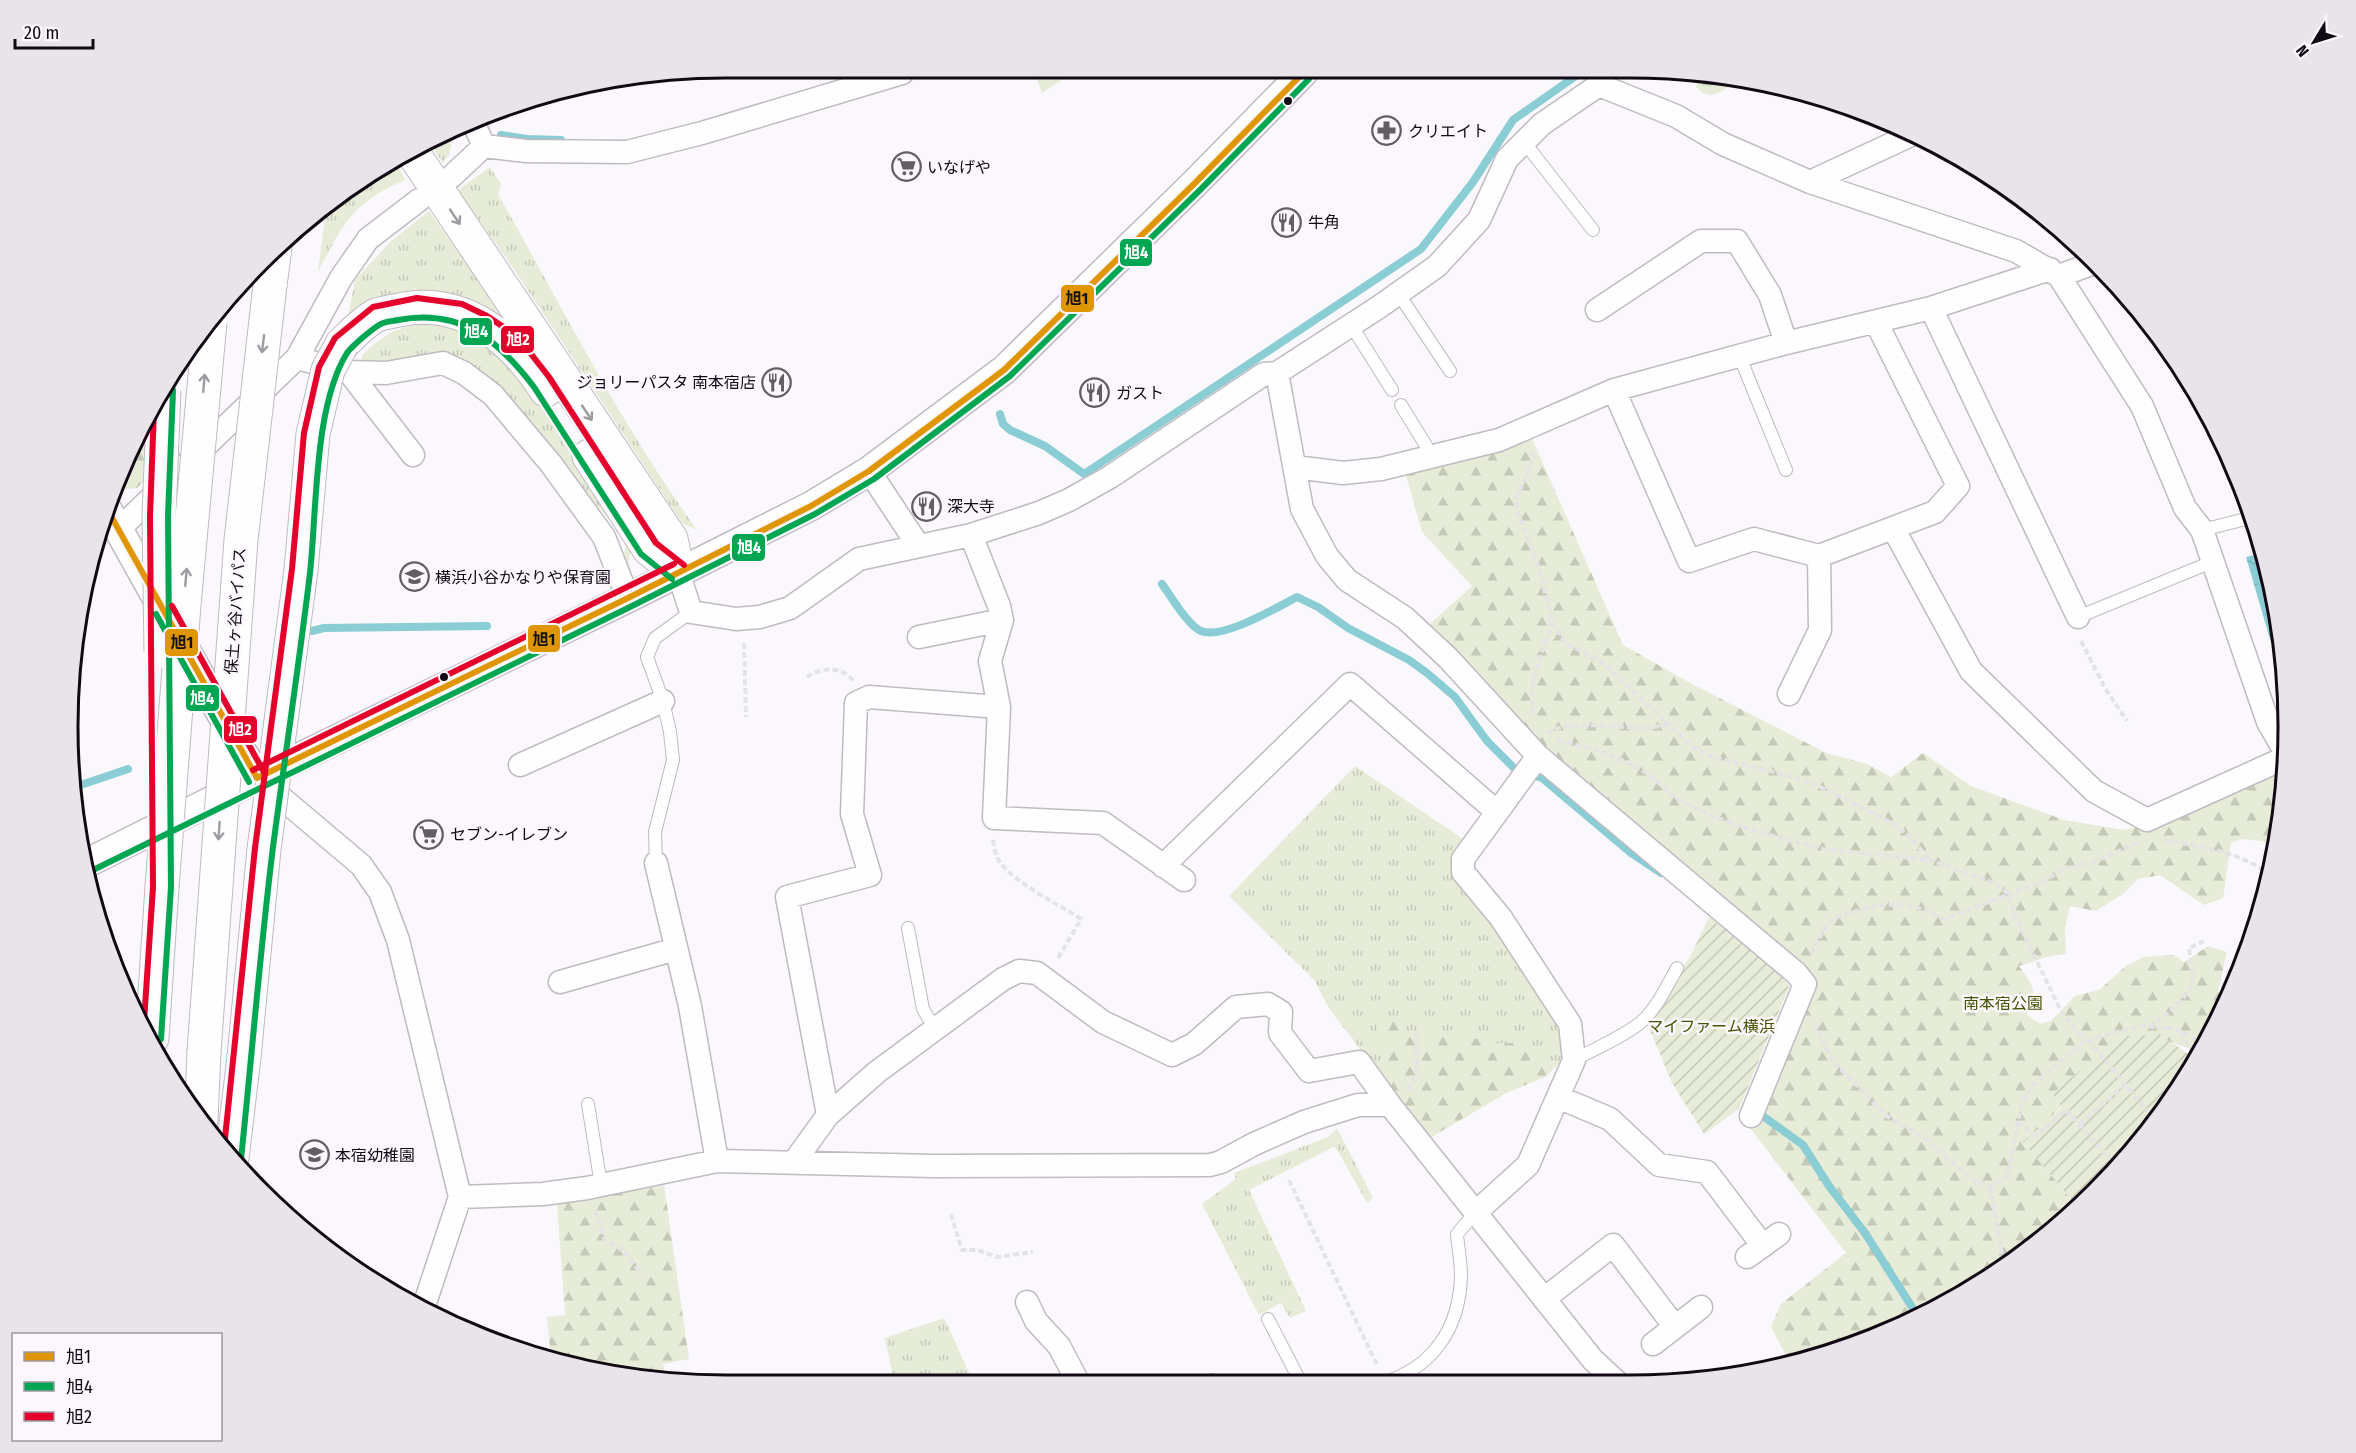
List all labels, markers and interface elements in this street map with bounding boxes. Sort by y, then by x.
scale bar [15,12,93,50]
north arrow [2284,12,2344,72]
text: 20 m [24,22,59,44]
text: N [2292,41,2313,61]
unlabelled marker [1282,95,1294,107]
pharmacy icon: クリエイト [1371,115,1403,147]
place label: クリエイト [1408,122,1488,141]
supermarket icon: いなげや [890,151,922,183]
place label: いなげや [927,158,991,177]
restaurant icon: 牛角 [1271,206,1303,238]
one-way arrow [449,208,461,224]
place label: 牛角 [1308,213,1340,232]
line badge: 旭4 [1119,238,1153,267]
text: 旭4 [1124,243,1148,262]
line badge: 旭1 [1060,284,1095,313]
text: 旭1 [1066,289,1088,308]
line badge: 旭4 [459,317,493,346]
text: 旭4 [464,322,488,341]
line badge: 旭2 [500,325,535,354]
text: 旭2 [506,330,530,349]
one-way arrow [257,333,268,353]
restaurant icon: ジョリーパスタ 南本宿店 [761,366,793,398]
one-way arrow [199,373,210,393]
place label: ジョリーパスタ 南本宿店 [576,373,756,392]
restaurant icon: ガスト [1079,377,1111,409]
place label: ガスト [1116,384,1164,403]
one-way arrow [581,405,593,421]
restaurant icon: 深大寺 [910,490,942,522]
place label: 深大寺 [947,497,995,516]
line badge: 旭4 [731,533,766,562]
text: 旭4 [737,538,761,557]
street label: 保土ヶ谷バイパス [222,547,249,675]
school or university icon: 横浜小谷かなりや保育園 [398,561,430,593]
one-way arrow [181,568,192,587]
place label: 横浜小谷かなりや保育園 [435,568,611,587]
line badge: 旭1 [527,624,561,653]
line badge: 旭1 [164,628,199,657]
text: 旭1 [533,630,555,649]
text: 旭1 [171,633,193,652]
unlabelled marker [438,671,450,683]
line badge: 旭4 [185,684,220,712]
text: 旭4 [190,689,214,708]
line badge: 旭2 [223,715,258,744]
text: 旭2 [228,720,252,739]
supermarket icon: セブン-イレブン [413,818,445,850]
one-way arrow [214,820,225,840]
place label: セブン-イレブン [450,825,568,844]
park label: 南本宿公園 [1963,994,2043,1013]
park label: マイファーム横浜 [1647,1017,1775,1036]
school or university icon: 本宿幼稚園 [298,1139,330,1171]
place label: 本宿幼稚園 [335,1146,415,1165]
legend [12,1333,222,1441]
text: 旭1 [66,1346,91,1368]
text: 旭4 [66,1376,93,1398]
text: 旭2 [66,1406,92,1428]

